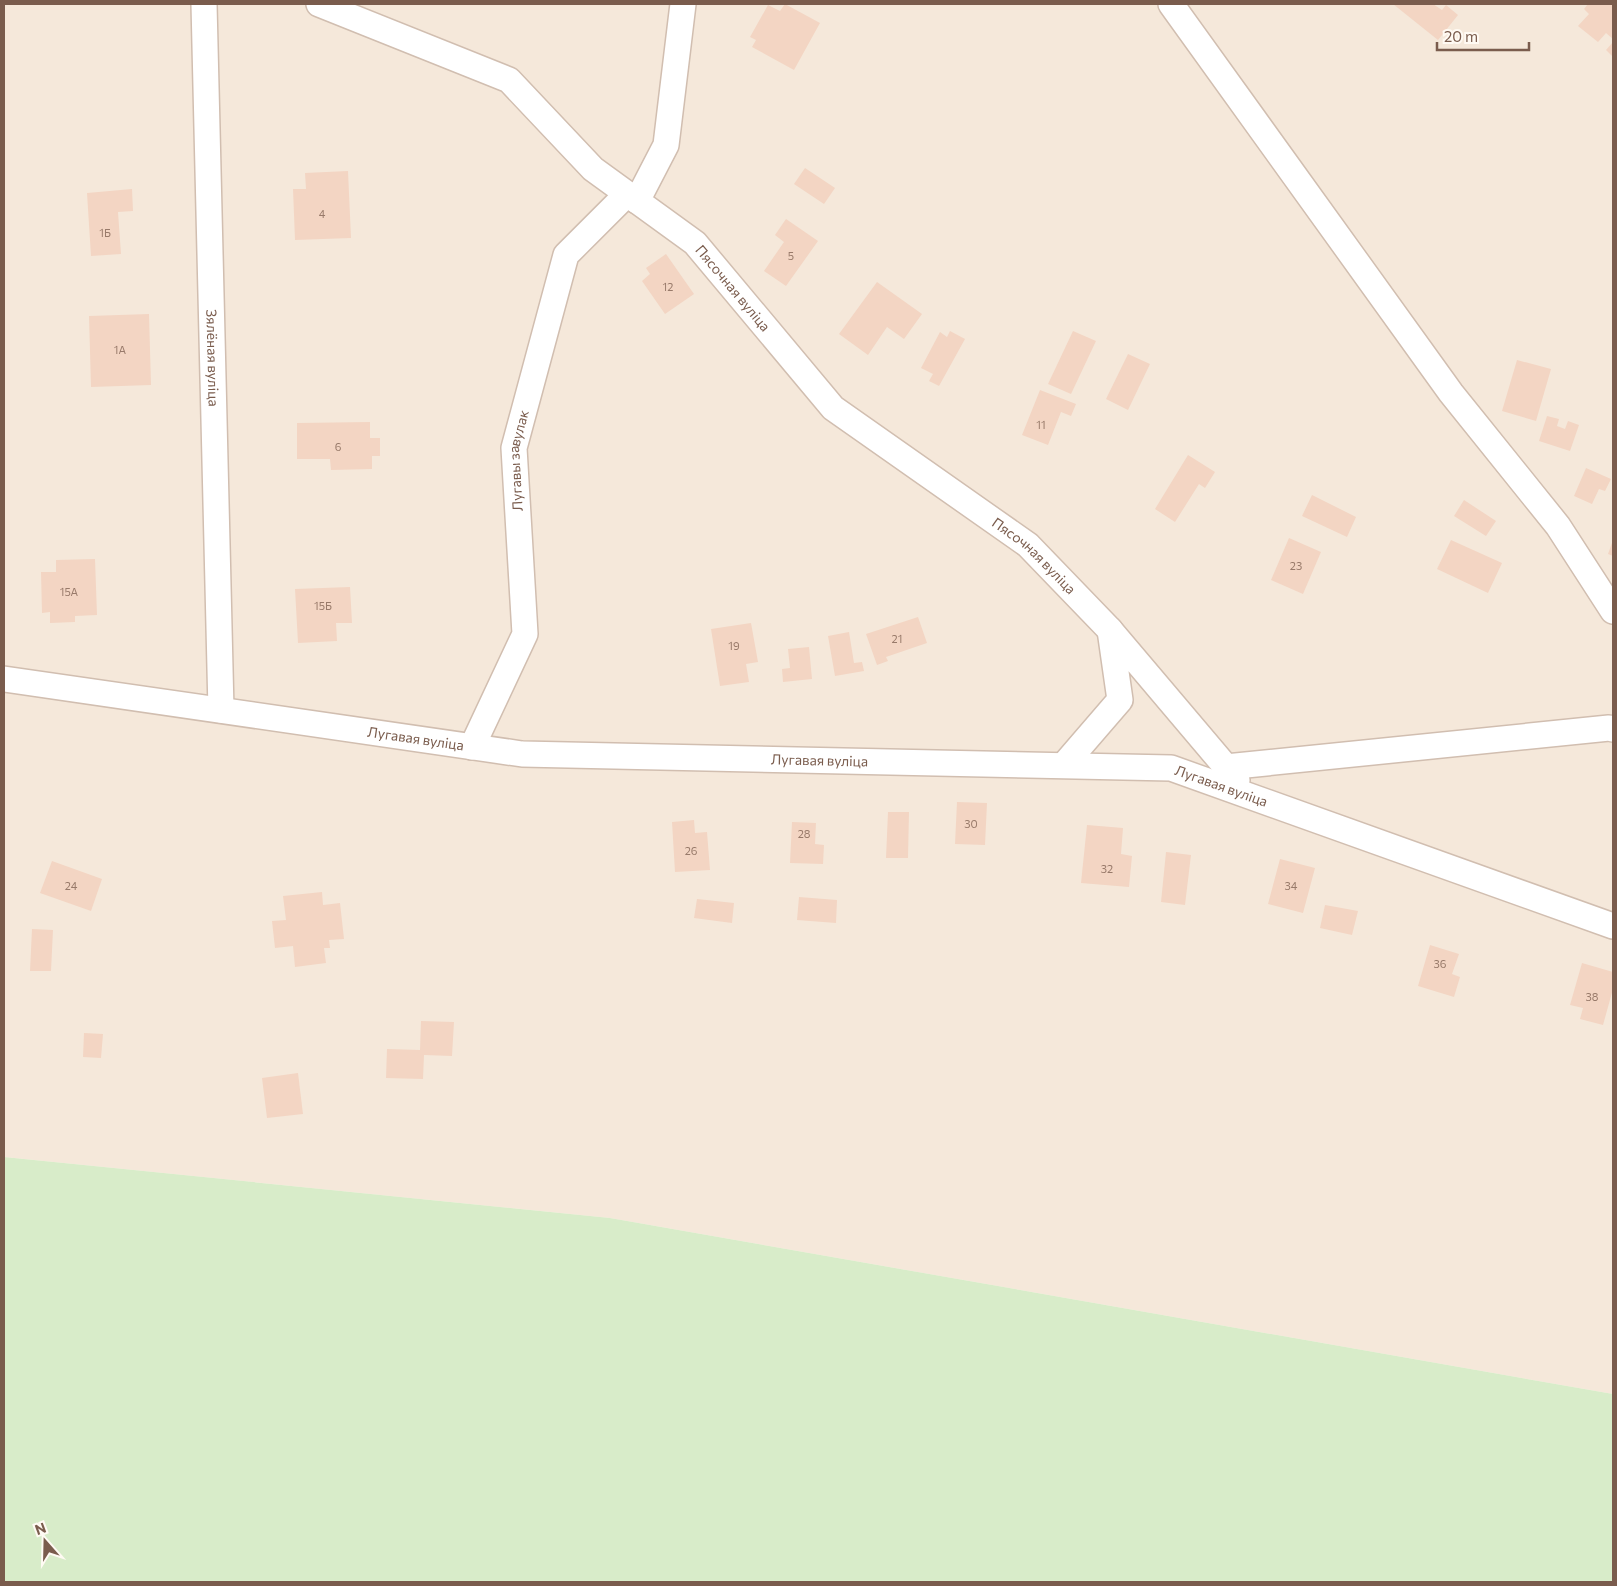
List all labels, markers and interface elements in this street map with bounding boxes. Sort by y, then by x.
scale bar [1437,20,1530,52]
text: 20 m [1444,27,1478,45]
house number: 4 [319,207,326,220]
house number: 1Б [99,226,111,239]
street label: Пясочная вуліца [692,241,774,334]
house number: 5 [788,249,794,262]
house number: 12 [663,280,673,293]
street label: Зялёная вуліца [203,309,223,407]
house number: 1А [114,343,127,356]
street label: Лугавы завулак [505,407,532,512]
house number: 11 [1036,418,1046,431]
house number: 6 [335,440,342,453]
street label: Пясочная вуліца [989,513,1080,597]
house number: 23 [1290,559,1302,572]
house number: 15А [60,585,79,598]
house number: 15Б [314,599,332,612]
house number: 21 [892,632,902,645]
house number: 19 [728,639,740,652]
street label: Лугавая вуліца [366,723,465,753]
street label: Лугавая вуліца [771,750,868,769]
street label: Лугавая вуліца [1173,761,1270,810]
house number: 30 [964,817,978,830]
house number: 28 [798,827,811,840]
house number: 26 [685,844,698,857]
house number: 32 [1101,862,1113,875]
house number: 24 [65,879,78,892]
house number: 34 [1285,879,1298,892]
house number: 36 [1434,957,1447,970]
house number: 38 [1586,990,1599,1003]
north arrow [20,1516,70,1566]
text: N [33,1519,48,1538]

